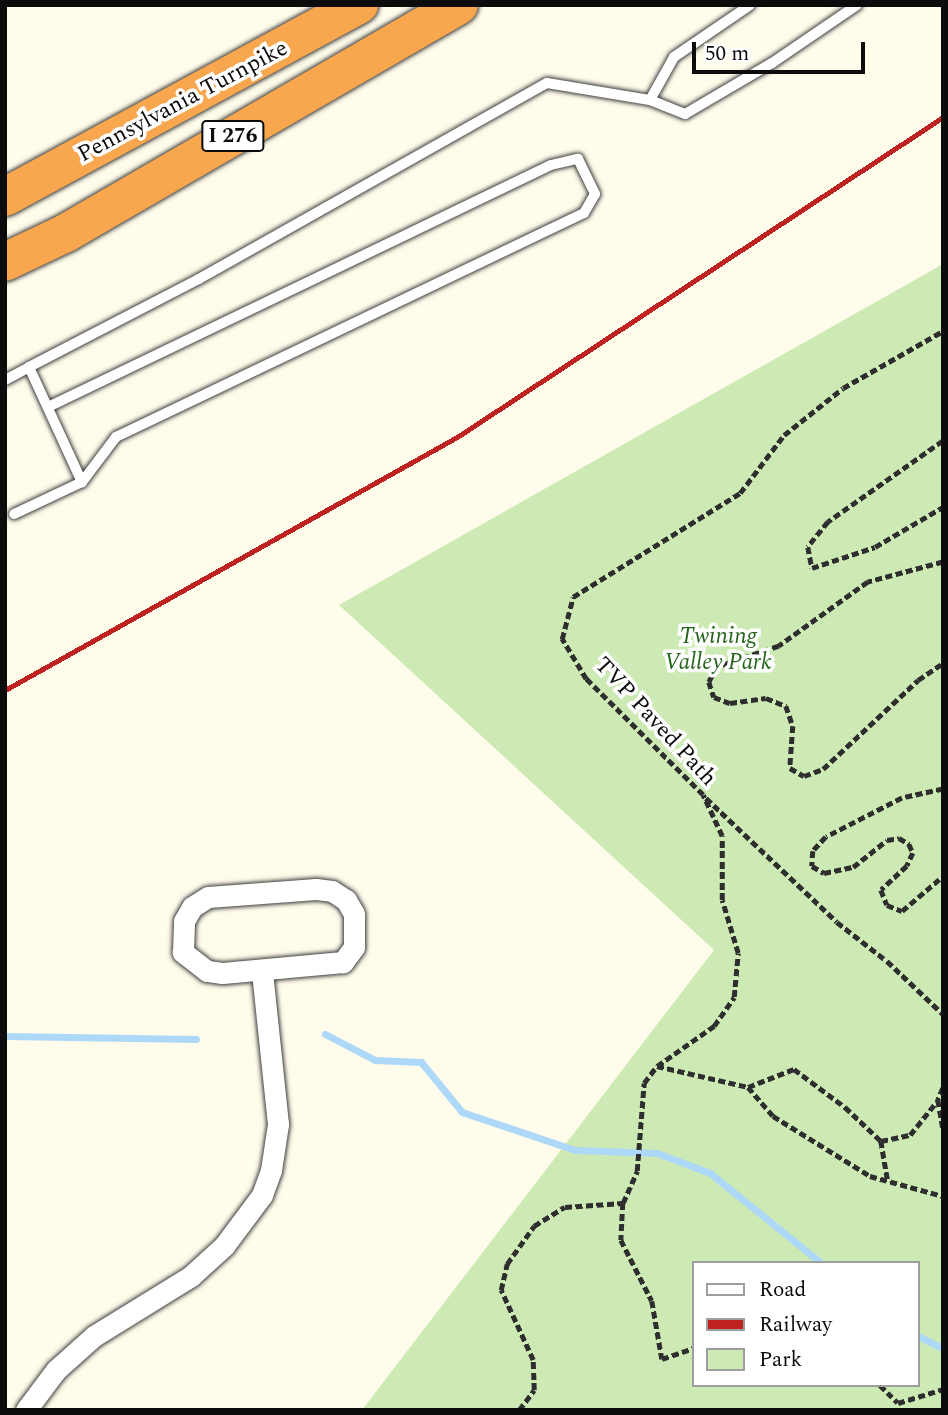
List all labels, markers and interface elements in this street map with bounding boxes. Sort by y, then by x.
scale bar [696,28,869,72]
street label: Pennsylvania Turnpike [73,35,293,169]
text: 50 m [705,38,749,70]
road number: I 276 [200,118,266,154]
park label: Twining Valley Park [664,623,772,677]
street label: TVP Paved Path [588,652,722,792]
legend [692,1261,920,1387]
text: Road [759,1274,806,1306]
text: Railway [759,1309,832,1341]
text: Park [759,1344,802,1376]

